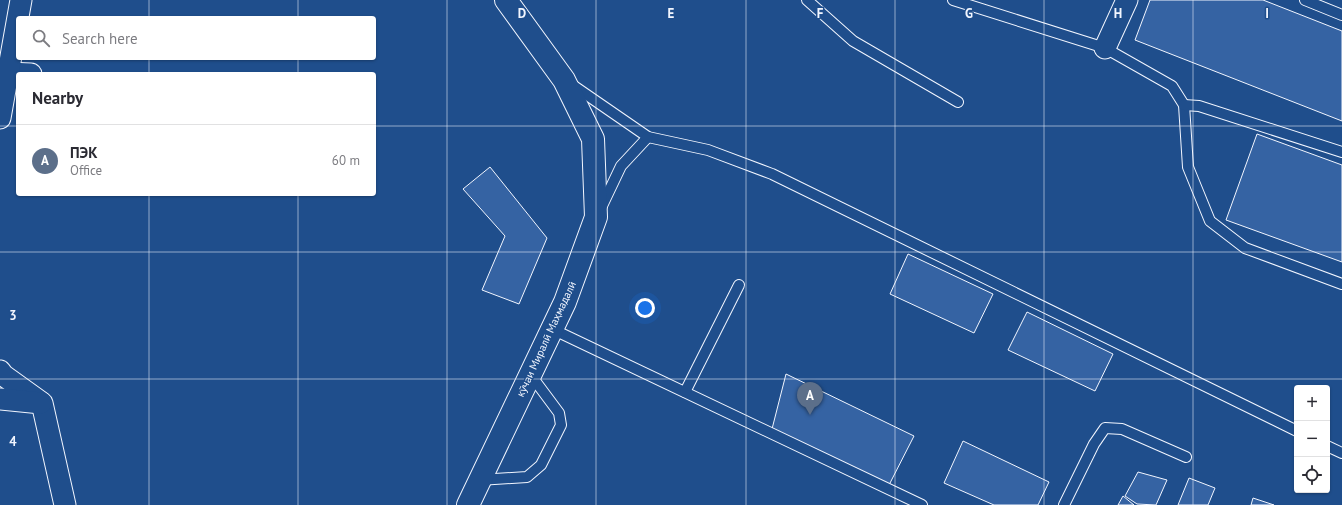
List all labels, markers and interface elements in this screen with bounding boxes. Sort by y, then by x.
text: D [518,5,526,22]
text: E [668,5,675,22]
text: F [817,5,824,22]
text: G [965,5,973,22]
text: H [1114,5,1122,22]
text: I [1265,5,1269,22]
search box [16,16,376,60]
icon: search [30,27,52,49]
text: Search here [62,29,138,48]
text: Nearby [32,87,83,109]
text: ПЭК [70,143,98,162]
text: A [41,152,49,169]
text: 60 m [332,152,360,169]
text: Office [70,162,102,179]
street label: кӯчаи Миралӣ Маҳмадалӣ [513,279,579,399]
your location [635,298,655,318]
text: 3 [9,307,17,324]
pin: A [797,382,823,415]
map controls [1294,385,1330,493]
button: + [1294,385,1330,421]
button: − [1294,421,1330,457]
text: 4 [9,433,17,450]
button: locate [1294,457,1330,493]

